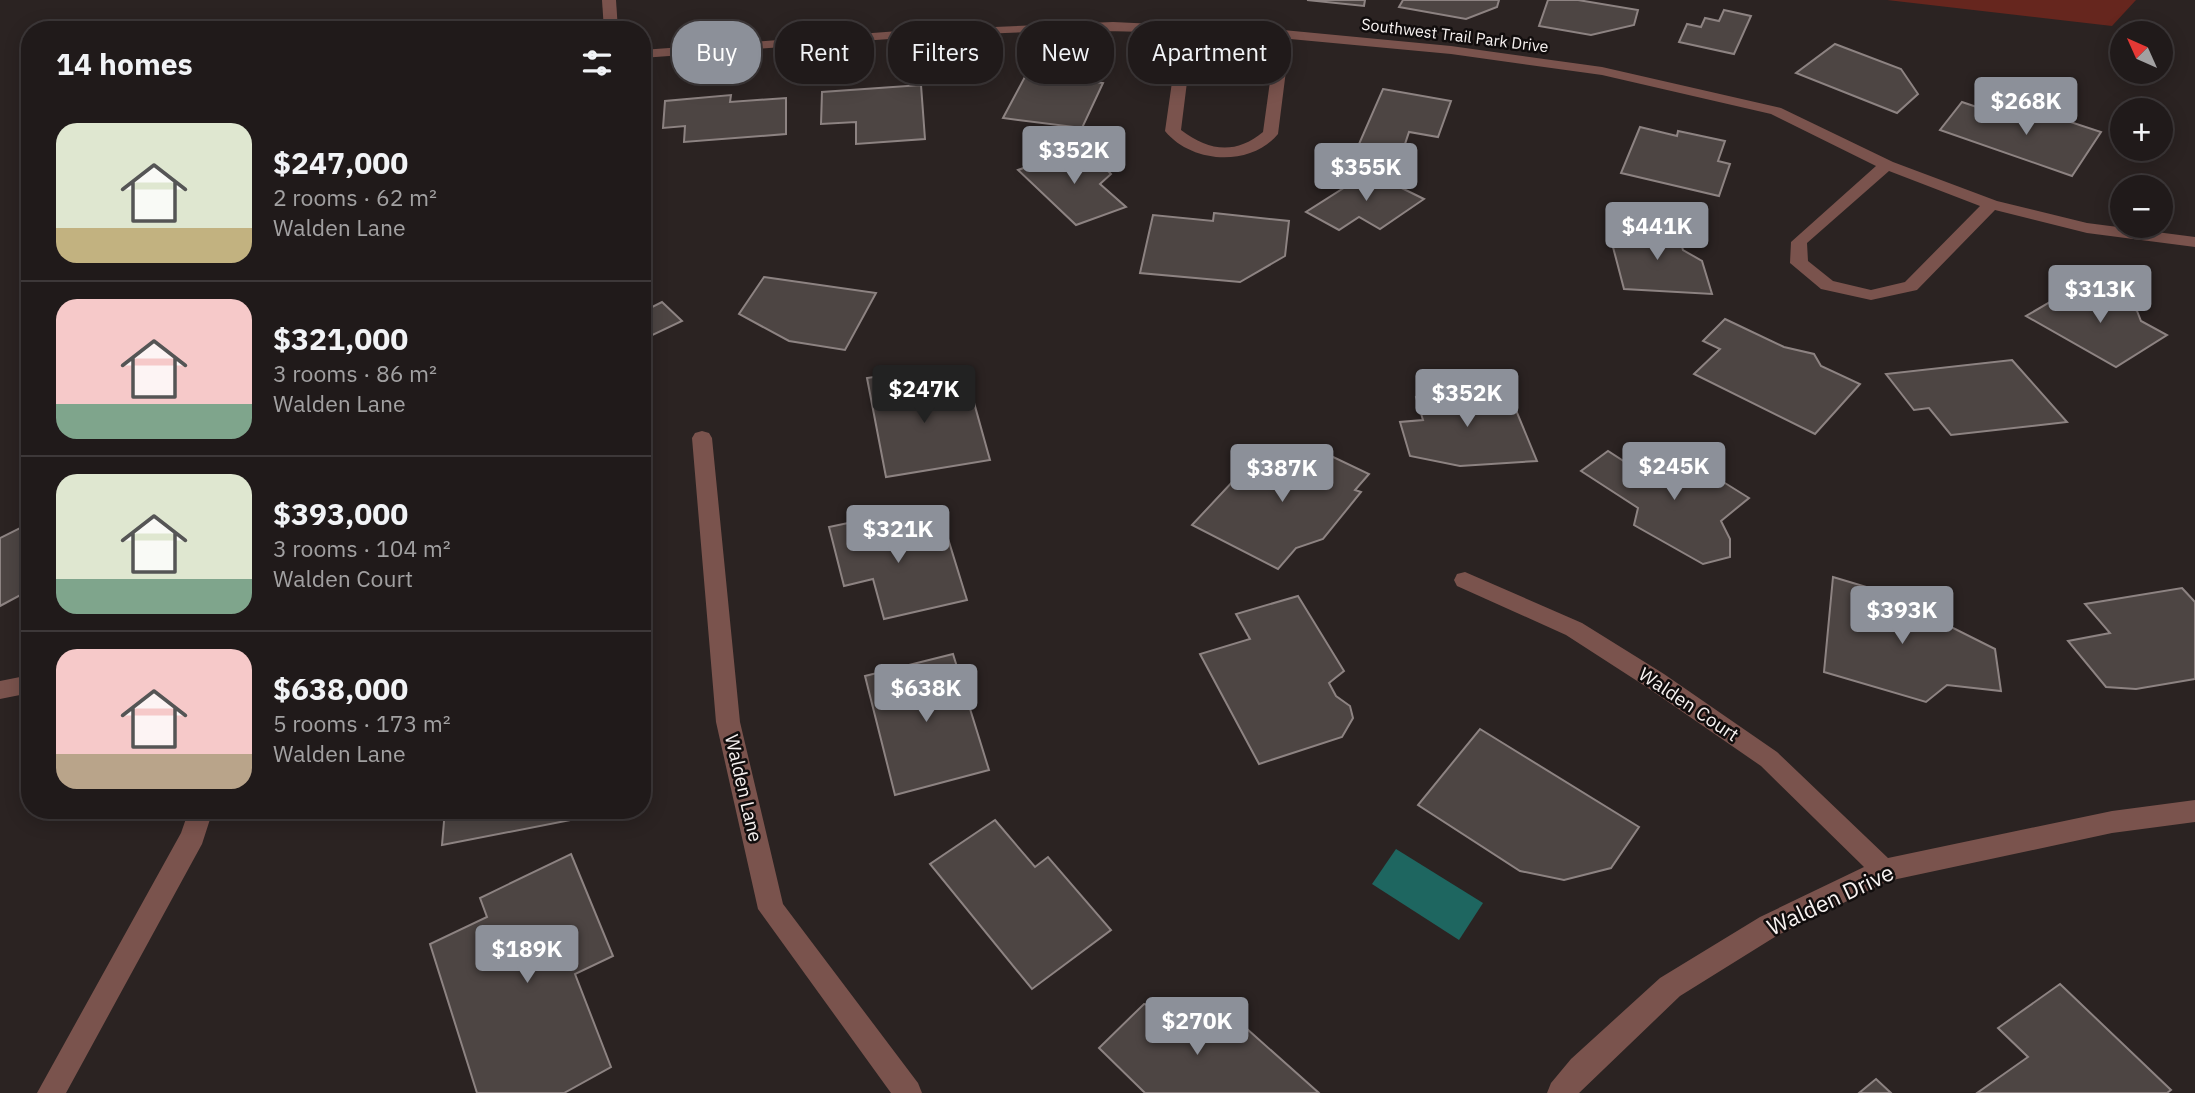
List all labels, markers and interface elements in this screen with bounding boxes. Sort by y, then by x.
street label: Southwest Trail Park Drive [1360,14,1550,56]
chip: Buy [672,21,761,84]
chip: Rent [775,21,874,84]
chip: Filters [888,21,1003,84]
chip: New [1017,21,1114,84]
chip: Apartment [1128,21,1291,84]
north arrow [2110,21,2174,84]
map controls [2110,21,2173,238]
text: 14 homes [56,44,193,83]
icon: filters [578,44,616,82]
pin: $268K [1977,78,2075,137]
text: $268K [1990,85,2062,115]
button: + [2110,98,2173,161]
pin: $352K [1025,127,1123,186]
text: $352K [1038,134,1110,164]
text: $247,000 [273,143,408,182]
pin: $355K [1317,144,1415,203]
icon: home [112,151,196,235]
text: $355K [1330,151,1402,181]
button: − [2110,175,2173,238]
text: 2 rooms · 62 m² [273,182,437,212]
pin: $441K [1608,202,1706,262]
text: $441K [1621,210,1693,240]
text: Walden Lane [273,212,406,242]
pin: $313K [2051,266,2149,325]
text: $313K [2064,273,2136,303]
text: $321,000 [273,319,408,358]
icon: home [112,327,196,411]
text: 3 rooms · 86 m² [273,358,437,388]
pin: $247K [875,366,973,425]
pin: $352K [1418,370,1516,429]
text: $247K [888,373,960,403]
text: $352K [1431,377,1503,407]
text: Walden Lane [273,388,406,418]
pin: $245K [1625,442,1723,502]
pin: $387K [1233,444,1331,504]
text: $245K [1638,450,1710,480]
text: $387K [1246,452,1318,482]
text: $393,000 [273,494,408,533]
icon: home [112,502,196,586]
pin: $321K [849,505,947,565]
text: $321K [862,513,934,543]
text: 3 rooms · 104 m² [273,533,451,563]
text: Walden Court [273,563,413,593]
pin: $393K [1853,586,1951,646]
text: $393K [1866,594,1938,624]
street label: Walden Court [1634,662,1744,746]
pin: $638K [877,664,975,724]
text: $638,000 [273,669,408,708]
text: $638K [890,672,962,702]
icon: home [112,677,196,761]
text: 5 rooms · 173 m² [273,708,451,738]
street label: Walden Lane [720,732,768,844]
text: Walden Lane [273,738,406,768]
street label: Walden Drive [1762,857,1898,941]
pin: $189K [478,926,576,985]
text: $189K [491,933,563,963]
pin: $270K [1148,998,1246,1057]
text: $270K [1161,1005,1233,1035]

